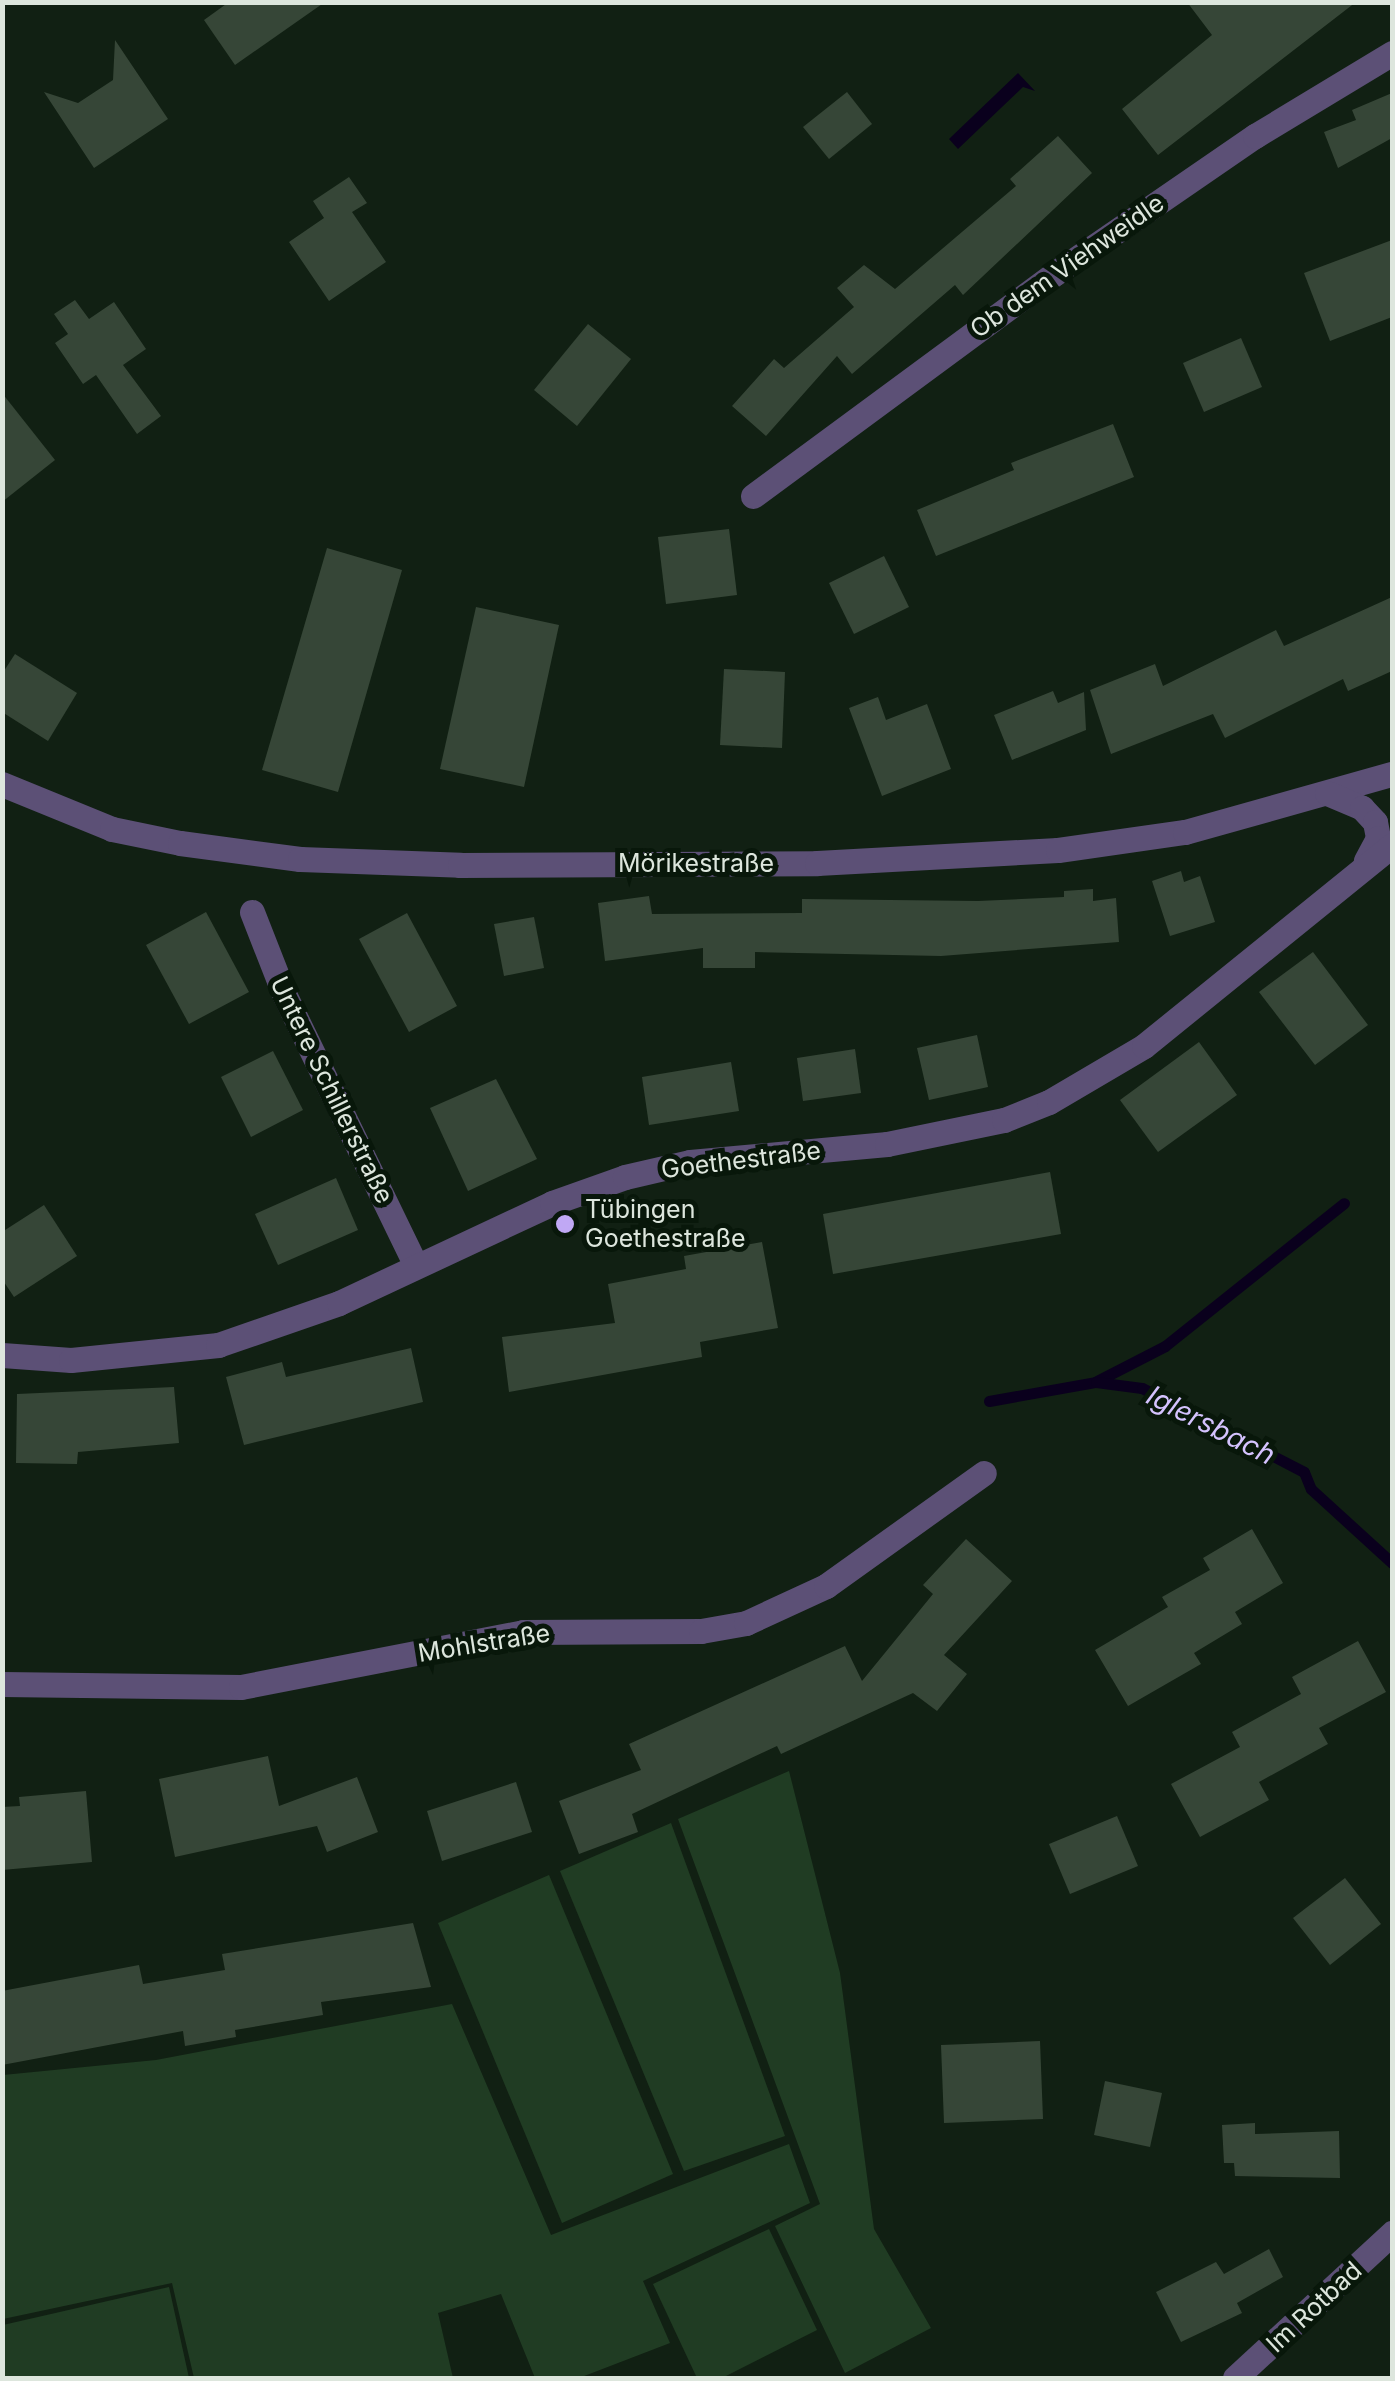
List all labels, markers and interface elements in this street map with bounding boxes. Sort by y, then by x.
street label: Ob dem Viehweidle [964,188,1170,344]
street label: Mörikestraße [618,848,774,878]
street label: Untere Schillerstraße [264,972,400,1208]
street label: Goethestraße [659,1135,823,1185]
place label: Tübingen Goethestraße [585,1195,746,1254]
marker: Tübingen Goethestraße [554,1213,576,1235]
water label: Iglersbach [1141,1378,1281,1472]
street label: Mohlstraße [416,1618,552,1668]
street label: Im Rotbad [1260,2255,1368,2359]

